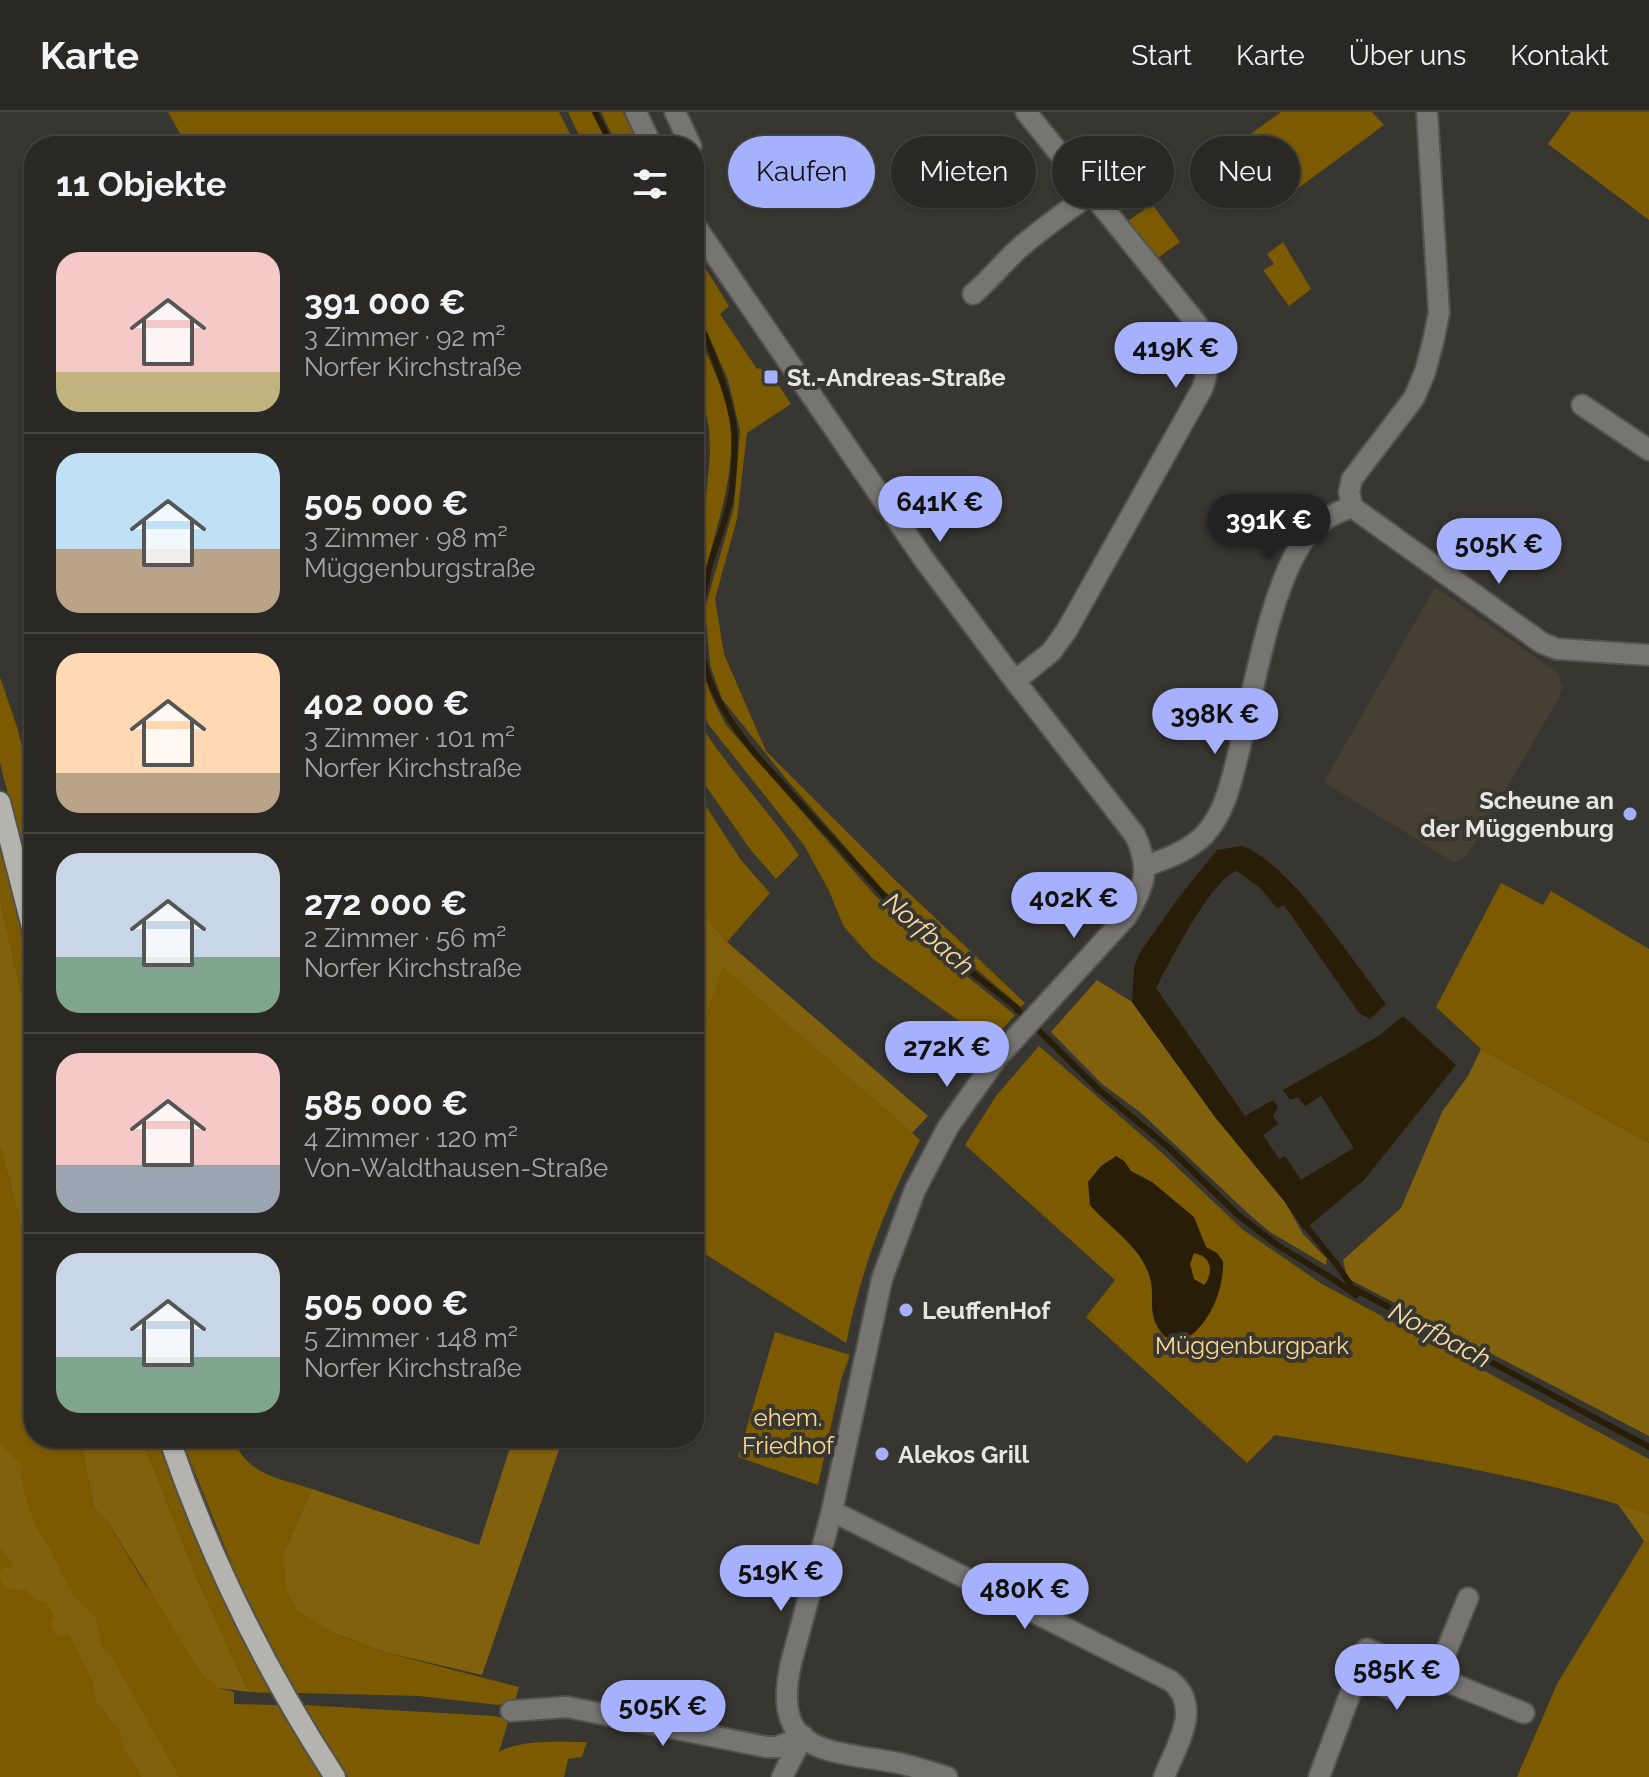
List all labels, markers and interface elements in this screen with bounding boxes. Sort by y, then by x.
text: Karte [40,33,139,78]
text: Start [1131,39,1192,72]
text: Karte [1236,39,1305,72]
text: Über uns [1349,39,1466,72]
text: Kontakt [1510,39,1609,72]
chip: Kaufen [728,136,875,208]
chip: Mieten [891,136,1036,208]
chip: Filter [1052,136,1174,208]
chip: Neu [1190,136,1300,208]
icon: filters [628,162,672,206]
text: 11 Objekte [56,164,226,204]
text: 391 000 € [304,282,466,322]
icon: home [120,284,216,380]
text: 3 Zimmer · 92 m² [304,322,506,352]
pin: 419K € [1111,322,1241,390]
text: 419K € [1132,333,1220,363]
text: Norfer Kirchstraße [304,352,522,382]
place label: St.-Andreas-Straße [787,363,1006,392]
marker: St.-Andreas-Straße [762,368,780,386]
pin: 641K € [875,476,1005,544]
text: 505 000 € [304,483,469,523]
icon: home [120,485,216,581]
text: 641K € [896,487,984,517]
pin: 391K € [1204,494,1334,562]
text: 391K € [1226,505,1312,535]
pin: 505K € [1434,518,1564,586]
text: 3 Zimmer · 98 m² [304,523,508,553]
text: 505K € [1455,529,1543,559]
text: Müggenburgstraße [304,553,535,583]
text: 402 000 € [304,683,470,723]
icon: home [120,685,216,781]
pin: 398K € [1150,688,1280,756]
text: 398K € [1170,699,1260,729]
text: 3 Zimmer · 101 m² [304,723,515,753]
text: Norfer Kirchstraße [304,753,522,783]
place label: Scheune an der Müggenburg [1420,786,1614,843]
marker: Scheune an der Müggenburg [1621,805,1639,823]
pin: 402K € [1009,872,1139,940]
text: 272 000 € [304,883,468,923]
text: 402K € [1029,883,1119,913]
icon: home [120,885,216,981]
water label: Norfbach [878,886,980,982]
text: 2 Zimmer · 56 m² [304,923,506,953]
text: Norfer Kirchstraße [304,953,522,983]
pin: 272K € [882,1021,1012,1089]
text: 272K € [903,1032,991,1062]
text: 585 000 € [304,1083,468,1123]
icon: home [120,1085,216,1181]
text: 4 Zimmer · 120 m² [304,1123,518,1153]
text: Von-Waldthausen-Straße [304,1153,608,1183]
text: 505 000 € [304,1283,469,1323]
icon: home [120,1285,216,1381]
place label: LeuffenHof [922,1296,1051,1325]
water label: Norfbach [1384,1296,1496,1374]
marker: LeuffenHof [897,1301,915,1319]
text: 5 Zimmer · 148 m² [304,1323,518,1353]
park label: Müggenburgpark [1155,1331,1349,1360]
text: Norfer Kirchstraße [304,1353,522,1383]
park label: ehem. Friedhof [742,1403,835,1460]
place label: Alekos Grill [898,1440,1029,1469]
marker: Alekos Grill [873,1445,891,1463]
pin: 519K € [716,1545,846,1613]
text: 519K € [738,1556,824,1586]
pin: 480K € [960,1563,1090,1631]
text: 480K € [980,1574,1070,1604]
pin: 585K € [1332,1644,1462,1712]
text: 585K € [1353,1655,1441,1685]
pin: 505K € [598,1680,728,1748]
text: 505K € [619,1691,707,1721]

